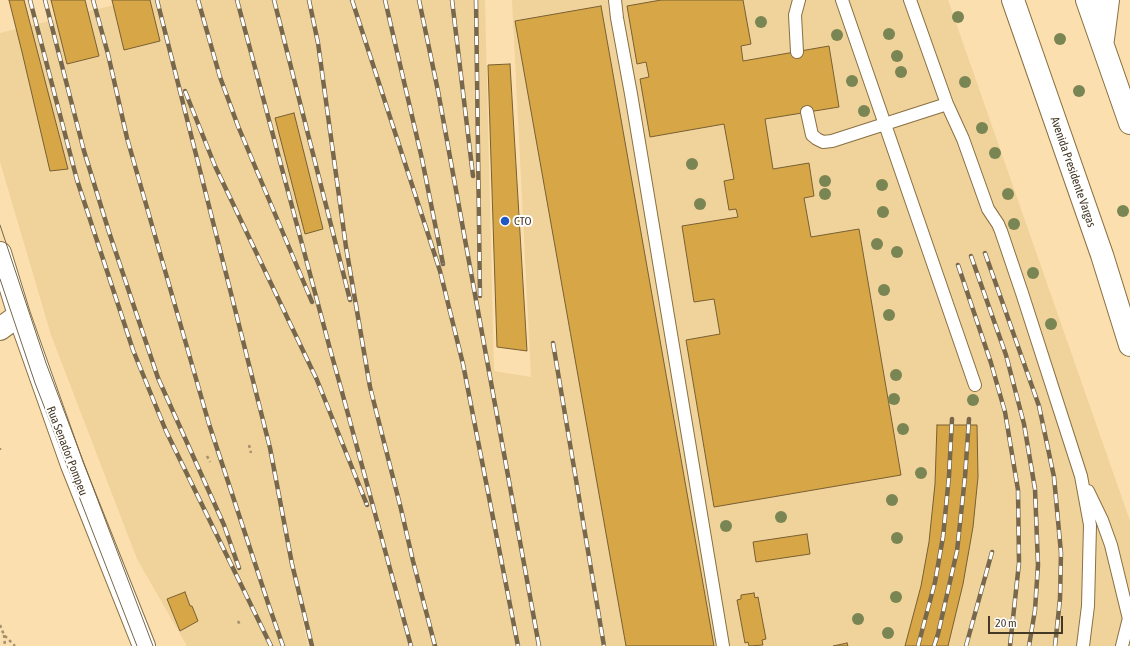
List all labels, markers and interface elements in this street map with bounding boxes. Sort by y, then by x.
street label: Avenida Presidente Vargas [1047,115,1099,229]
place label: CTO [514,214,531,228]
marker: CTO [499,215,511,227]
street label: Rua Senador Pompeu [43,404,91,498]
scale bar [990,608,1065,634]
text: 20 m [995,616,1017,630]

